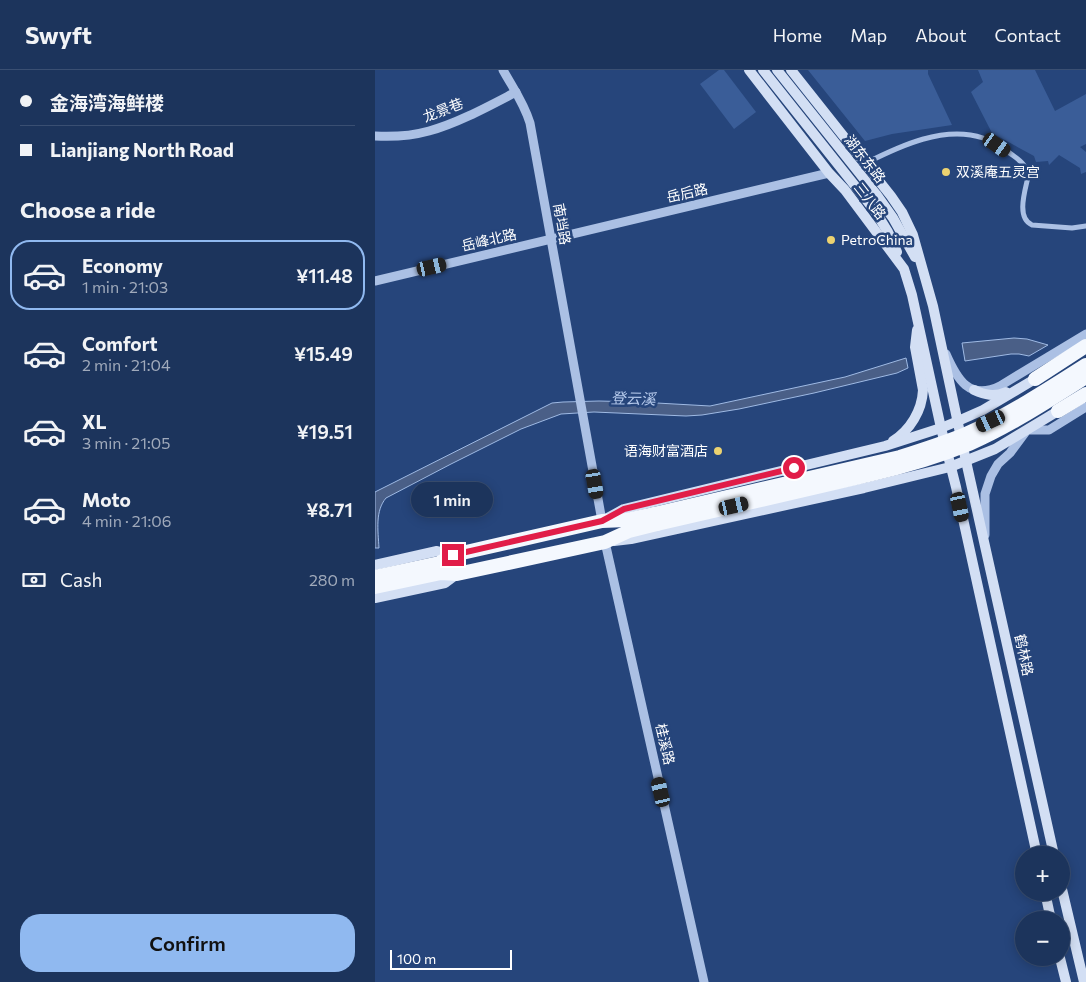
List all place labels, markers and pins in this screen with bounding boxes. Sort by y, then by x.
place label: 双溪庵五灵宫 [956,163,1040,180]
marker: 双溪庵五灵宫 [940,166,952,178]
place label: PetroChina [841,231,913,248]
marker: PetroChina [825,234,837,246]
place label: 语海财富酒店 [624,442,708,459]
marker: 语海财富酒店 [712,445,724,457]

